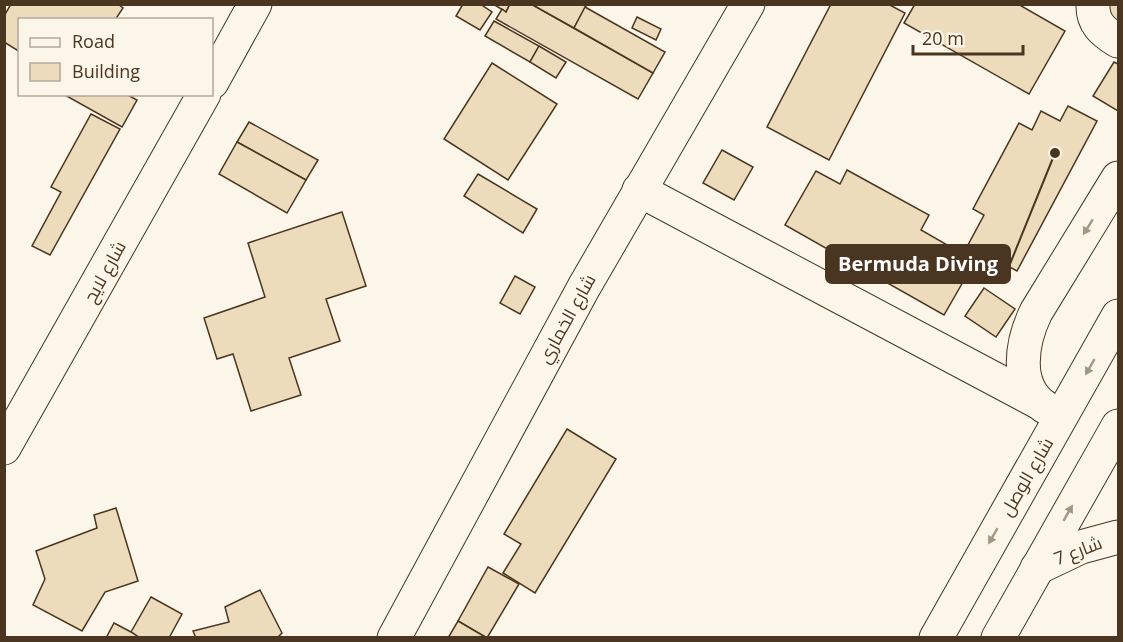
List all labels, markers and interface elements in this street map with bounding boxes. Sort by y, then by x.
legend [18,18,213,96]
scale bar [913,18,1022,56]
text: 20 m [922,26,964,50]
text: Road [72,29,115,53]
text: Building [72,59,140,83]
one-way arrow [1082,219,1093,235]
street label: شارع لايح [77,236,132,307]
callout: Bermuda Diving [826,245,1010,283]
text: Bermuda Diving [838,250,999,277]
street label: شارع الخماري [532,270,603,369]
one-way arrow [1085,359,1095,376]
street label: شارع الوصل [994,433,1059,521]
one-way arrow [1063,505,1073,522]
one-way arrow [988,528,999,544]
street label: شارع 7 [1050,530,1106,571]

